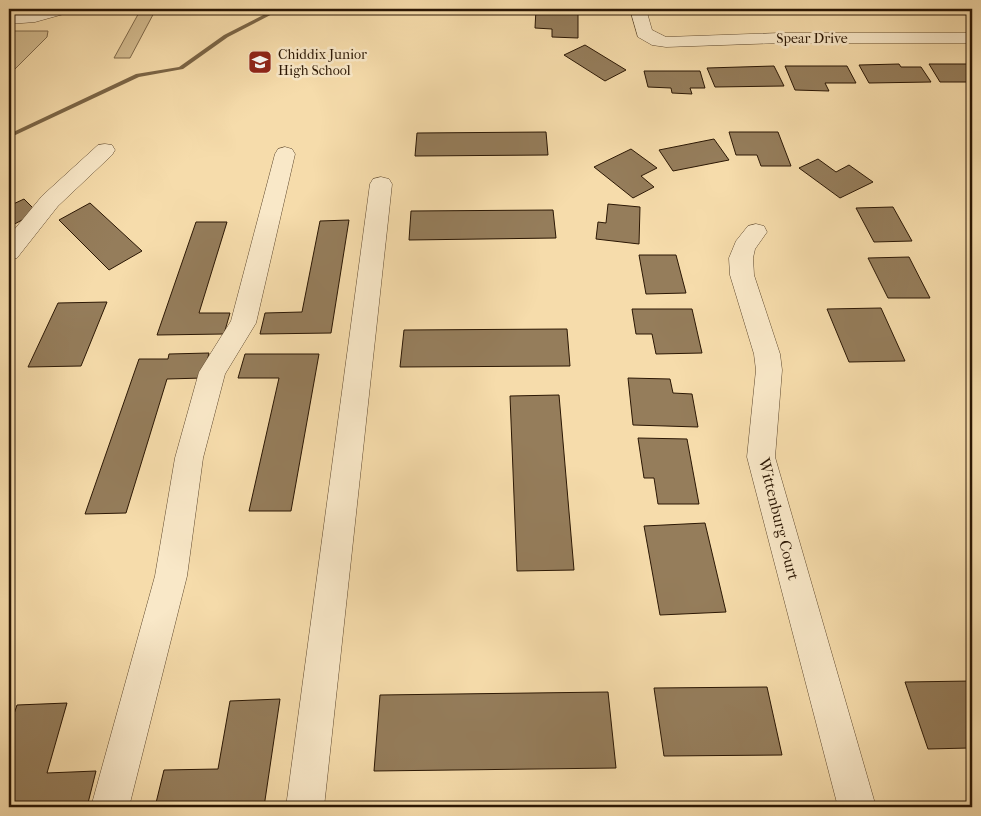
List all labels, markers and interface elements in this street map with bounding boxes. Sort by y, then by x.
street label: Spear Drive [776,30,848,47]
place label: Chiddix Junior High School [278,46,367,79]
school or university icon: Chiddix Junior High School [247,49,273,75]
street label: Wittenburg Court [754,455,803,582]

